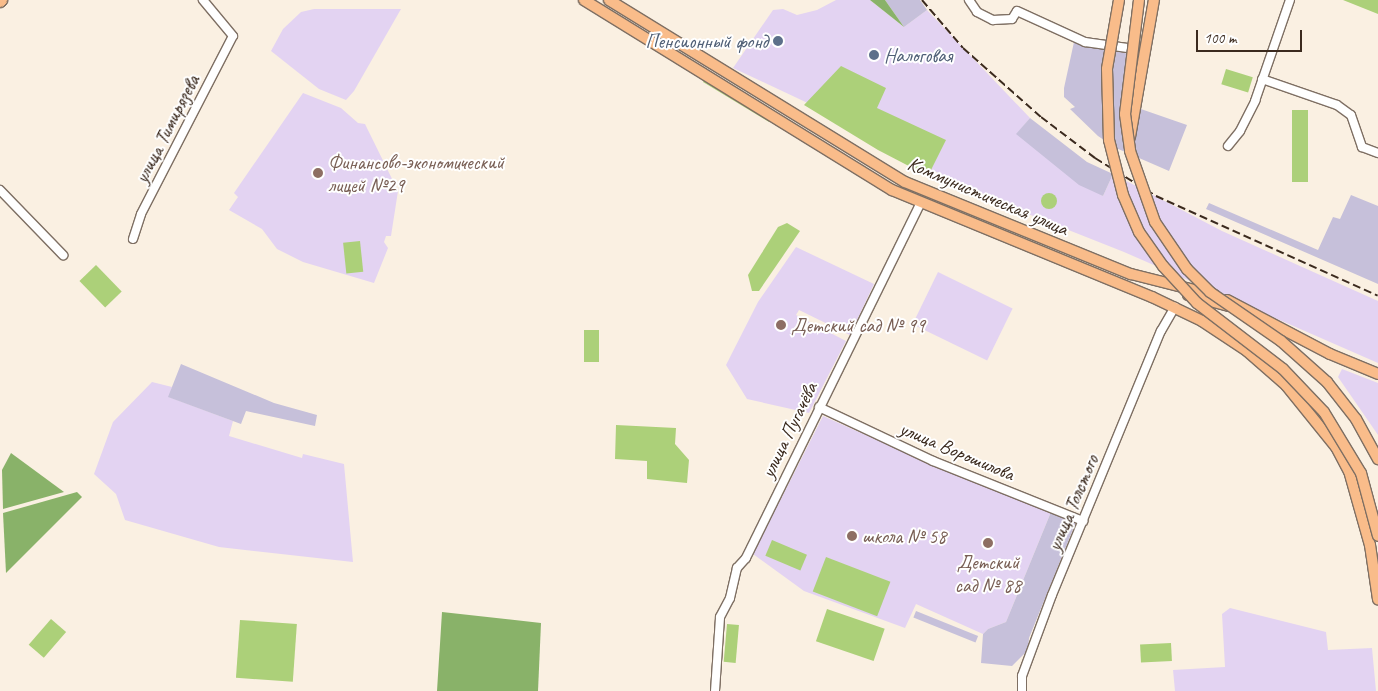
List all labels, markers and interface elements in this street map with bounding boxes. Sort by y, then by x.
scale bar [1198,20,1304,52]
place label: Пенсионный фонд [645,29,768,53]
text: 100 m [1204,29,1236,48]
marker: Пенсионный фонд [772,35,784,47]
place label: Налоговая [884,43,952,67]
marker: Налоговая [868,49,880,61]
street label: улица Тимирязева [130,71,204,187]
place label: Финансово-экономический лицей №29 [328,150,504,197]
street label: Коммунистическая улица [904,151,1072,241]
marker: Финансово-экономический лицей №29 [312,167,324,179]
place label: Детский сад № 99 [791,313,925,337]
marker: Детский сад № 99 [775,319,787,331]
street label: улица Пугачёва [755,378,823,482]
street label: улица Ворошилова [896,416,1018,486]
street label: улица Толстого [1042,451,1104,555]
place label: школа № 58 [862,524,946,548]
marker: школа № 58 [846,530,858,542]
marker: Детский сад № 88 [982,537,994,549]
place label: Детский сад № 88 [955,551,1021,598]

